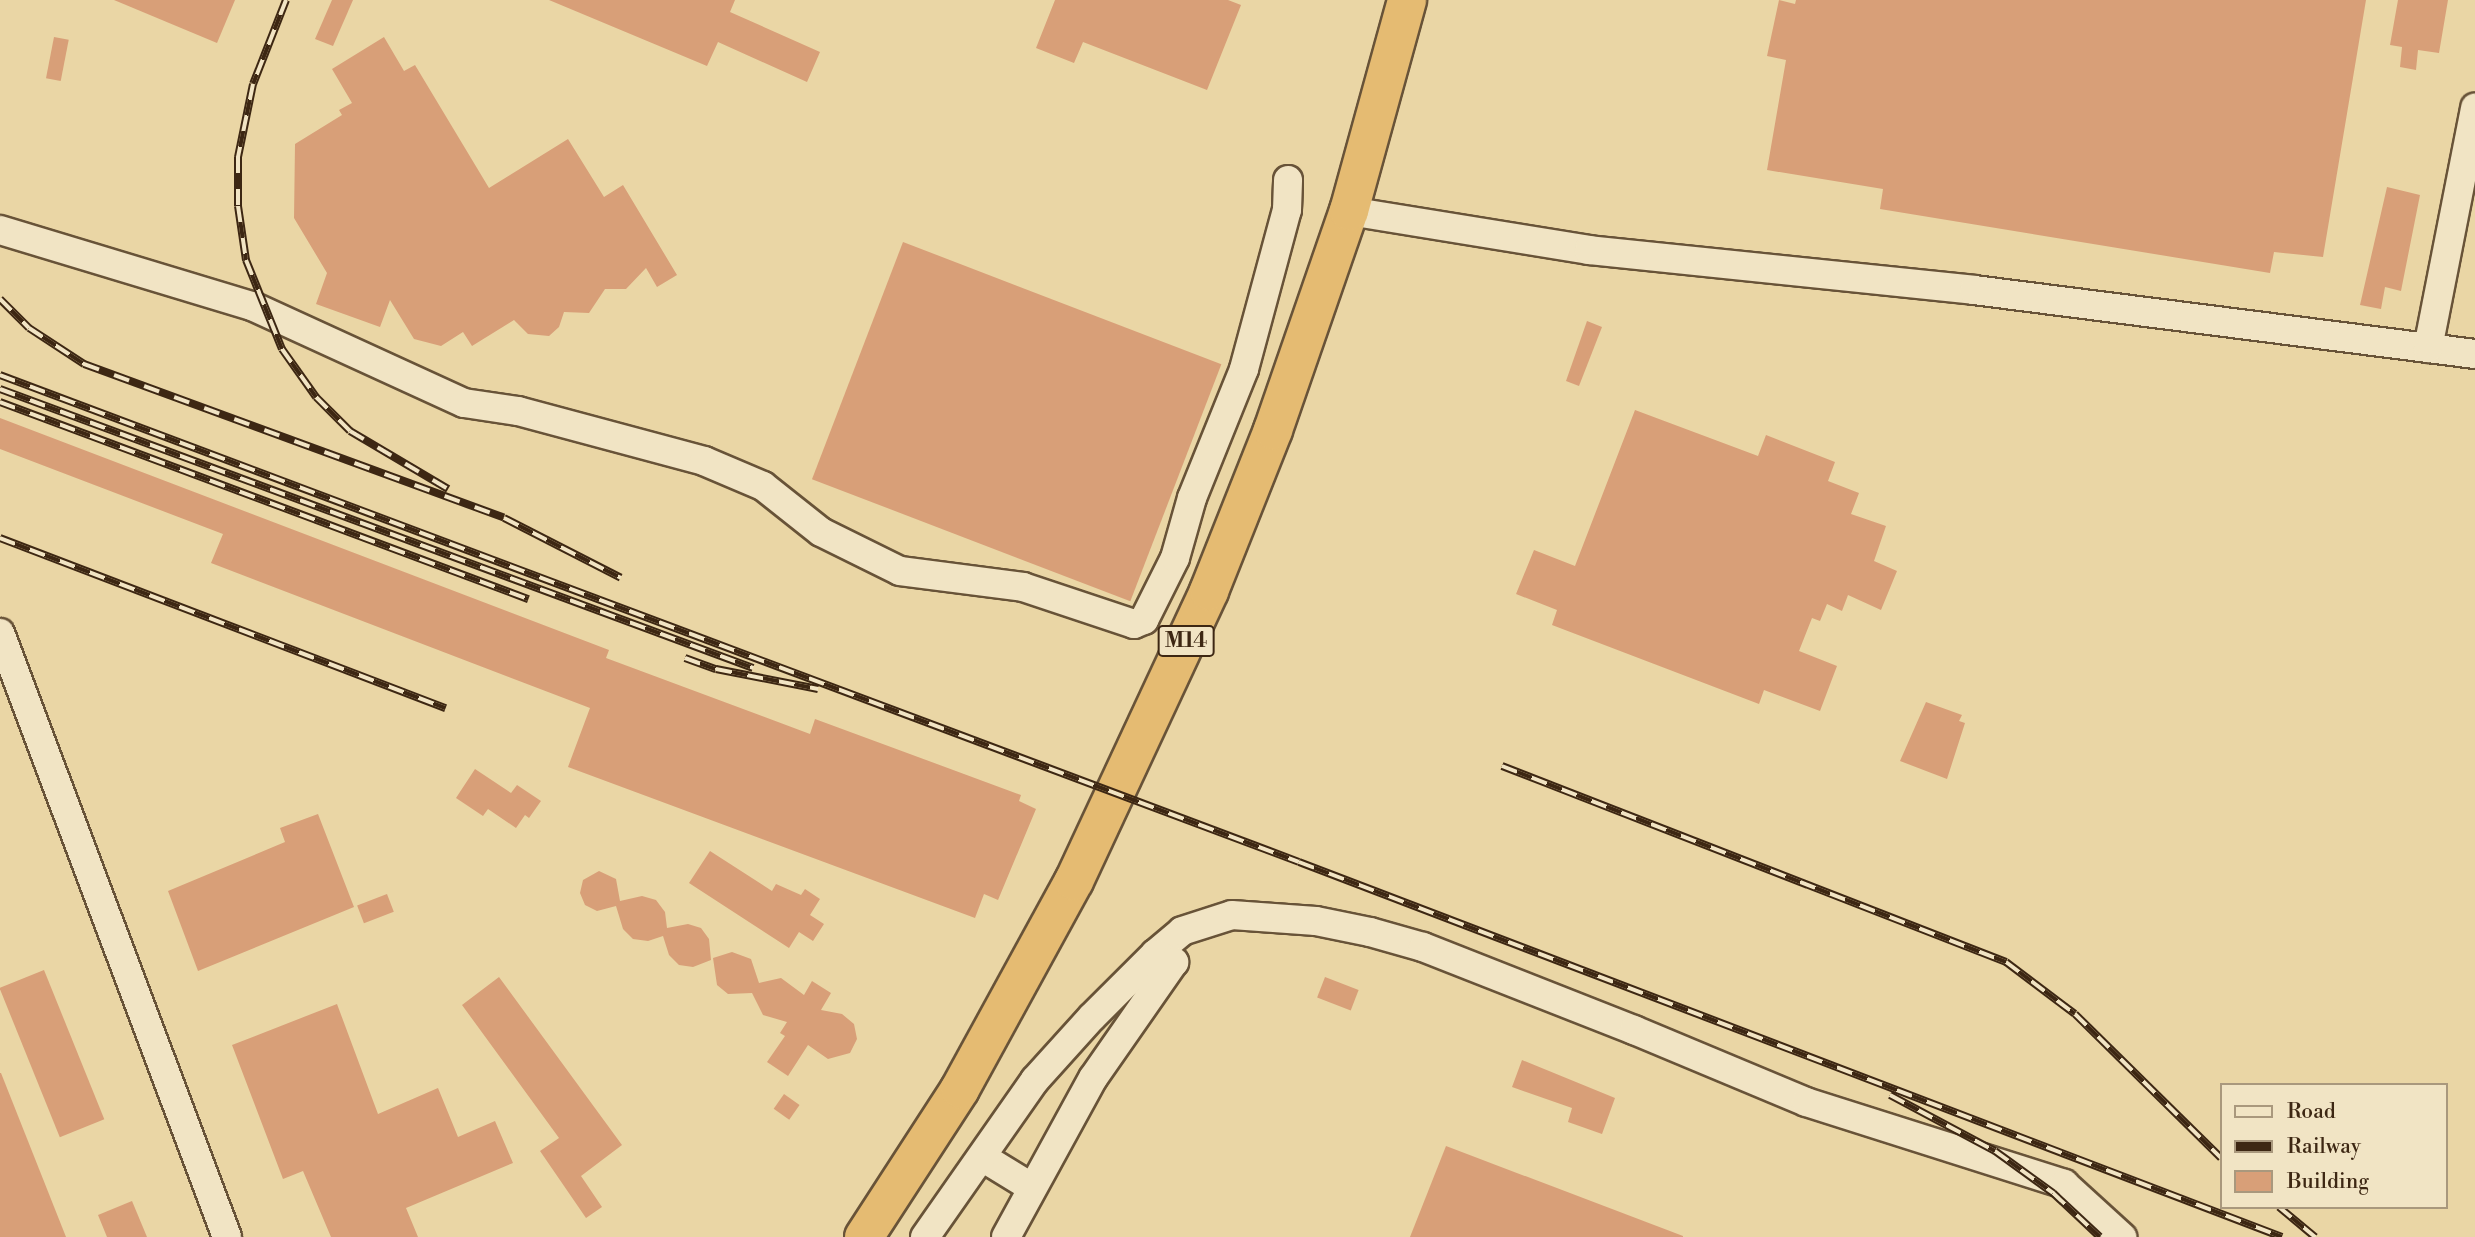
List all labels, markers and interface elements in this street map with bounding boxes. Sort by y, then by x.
road number: M14 [1156,624,1216,658]
legend [2220,1083,2447,1209]
text: Road [2287,1099,2336,1125]
text: Railway [2287,1134,2361,1160]
text: Building [2287,1169,2369,1195]

